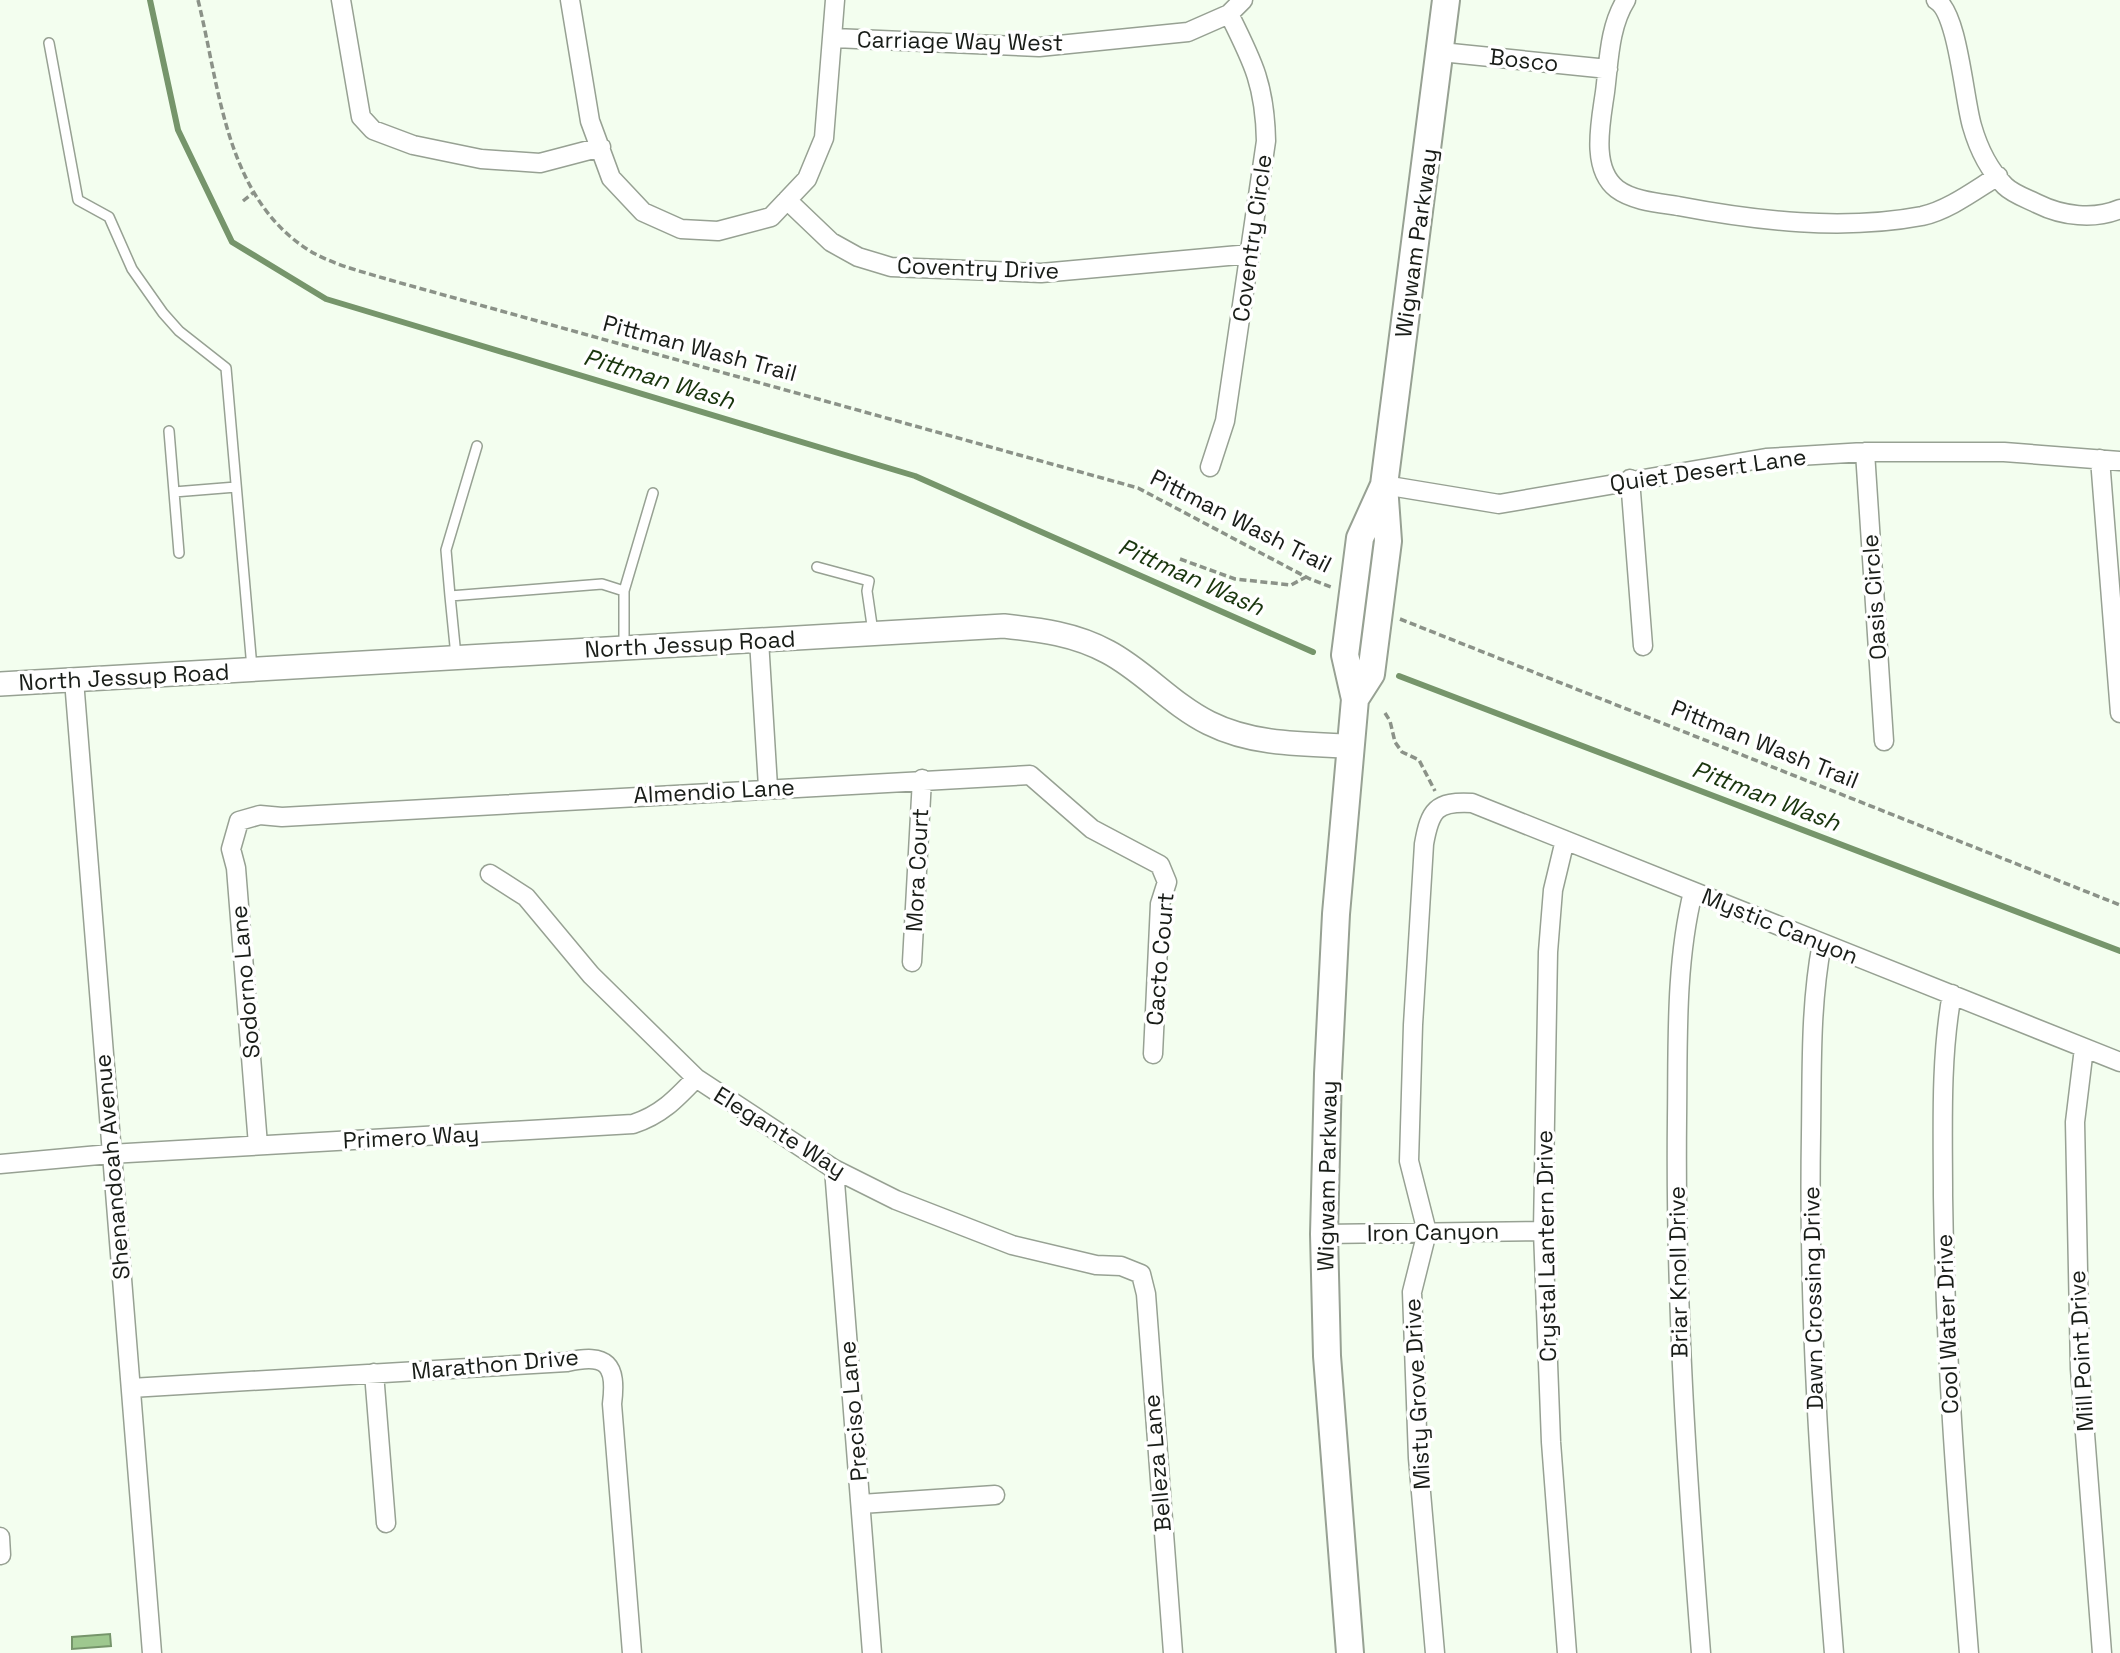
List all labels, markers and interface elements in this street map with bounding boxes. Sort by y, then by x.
street label: Carriage Way West [856,24,1064,58]
street label: Bosco [1488,41,1560,79]
street label: Wigwam Parkway [1388,146,1444,340]
street label: Coventry Circle [1225,152,1279,324]
street label: Coventry Drive [896,250,1060,286]
street label: Pittman Wash Trail [600,309,800,387]
water label: Pittman Wash [580,342,738,416]
street label: Quiet Desert Lane [1608,441,1808,499]
street label: Pittman Wash Trail [1146,463,1336,579]
water label: Pittman Wash [1114,532,1268,622]
street label: Oasis Circle [1855,533,1893,661]
street label: North Jessup Road [584,624,796,664]
street label: North Jessup Road [18,657,230,697]
street label: Pittman Wash Trail [1667,694,1863,794]
water label: Pittman Wash [1688,755,1844,837]
street label: Almendio Lane [632,772,796,810]
street label: Mora Court [899,807,935,933]
street label: Mystic Canyon [1697,881,1863,971]
street label: Cacto Court [1139,891,1181,1027]
street label: Sodorno Lane [223,904,267,1060]
street label: Shenandoah Avenue [87,1053,137,1281]
street label: Elegante Way [708,1079,852,1185]
street label: Wigwam Parkway [1310,1080,1344,1272]
street label: Primero Way [342,1118,480,1156]
street label: Crystal Lantern Drive [1529,1130,1563,1362]
street label: Briar Knoll Drive [1662,1186,1694,1358]
street label: Dawn Crossing Drive [1796,1186,1830,1410]
street label: Iron Canyon [1367,1216,1499,1248]
street label: Cool Water Drive [1929,1233,1965,1415]
street label: Mill Point Drive [2062,1270,2100,1432]
street label: Misty Grove Drive [1397,1297,1437,1491]
street label: Preciso Lane [832,1340,874,1482]
street label: Marathon Drive [410,1342,580,1386]
street label: Belleza Lane [1136,1393,1178,1533]

